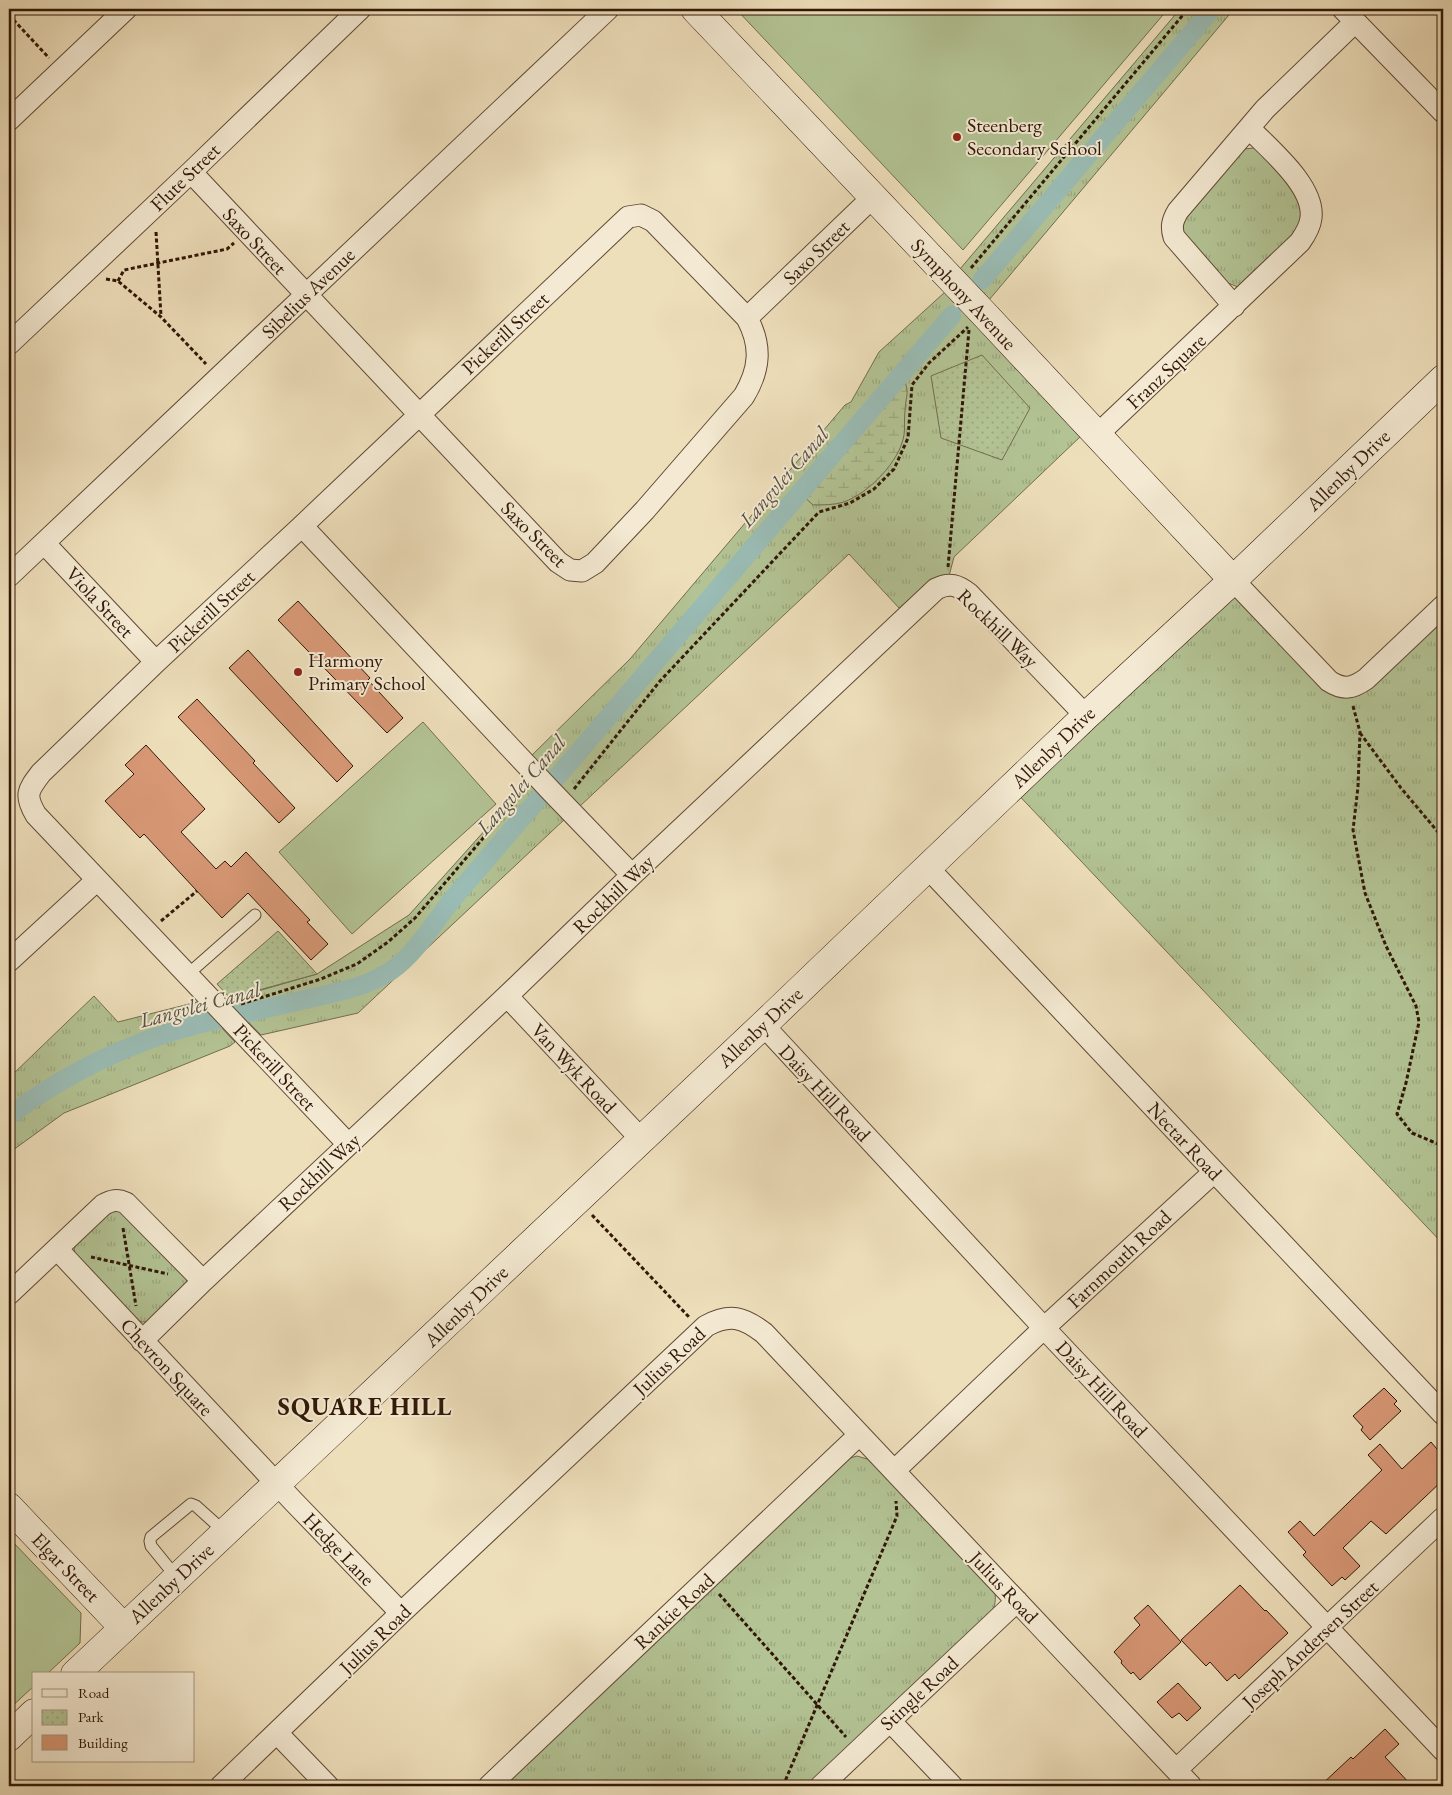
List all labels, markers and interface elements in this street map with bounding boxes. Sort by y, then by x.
place label: Steenberg Secondary School [967,112,1102,161]
marker: Steenberg Secondary School [951,131,963,143]
street label: Flute Street [144,137,226,217]
street label: Saxo Street [217,202,293,281]
street label: Saxo Street [777,213,855,290]
street label: Symphony Avenue [905,233,1023,356]
street label: Sibelius Avenue [256,242,360,344]
street label: Pickerill Street [456,285,555,380]
street label: Franz Square [1121,327,1211,415]
water label: Langvlei Canal [732,420,835,533]
street label: Allenby Drive [1300,423,1396,517]
street label: Saxo Street [495,495,573,573]
street label: Viola Street [60,561,140,644]
street label: Pickerill Street [162,563,261,658]
street label: Rockhill Way [952,583,1044,673]
place label: Harmony Primary School [308,647,426,696]
marker: Harmony Primary School [292,666,304,678]
street label: Allenby Drive [1005,700,1101,794]
water label: Langvlei Canal [469,728,572,841]
street label: Rockhill Way [567,849,659,939]
water label: Langvlei Canal [135,975,264,1034]
street label: Allenby Drive [711,981,808,1074]
street label: Van Wyk Road [526,1017,623,1119]
street label: Pickerill Street [228,1018,323,1117]
street label: Daisy Hill Road [773,1039,877,1148]
street label: Nectar Road [1142,1096,1229,1186]
street label: Rockhill Way [272,1127,366,1217]
street label: Farnmouth Road [1061,1203,1177,1314]
street label: Allenby Drive [418,1259,514,1353]
street label: Chevron Square [115,1312,219,1422]
street label: Julius Road [626,1320,711,1403]
street label: Daisy Hill Road [1050,1335,1154,1444]
district label: SQUARE HILL [278,1390,452,1422]
street label: Hedge Lane [298,1507,381,1591]
street label: Elgar Street [26,1527,106,1608]
street label: Allenby Drive [122,1537,219,1630]
street label: Julius Road [962,1544,1045,1629]
street label: Rankie Road [628,1567,720,1655]
street label: Joseph Andersen Street [1235,1574,1384,1715]
street label: Julius Road [332,1598,417,1681]
street label: Stingle Road [874,1649,964,1736]
legend [32,1672,195,1762]
text: Road [78,1683,110,1702]
text: Park [78,1707,105,1726]
text: Building [78,1733,128,1752]

